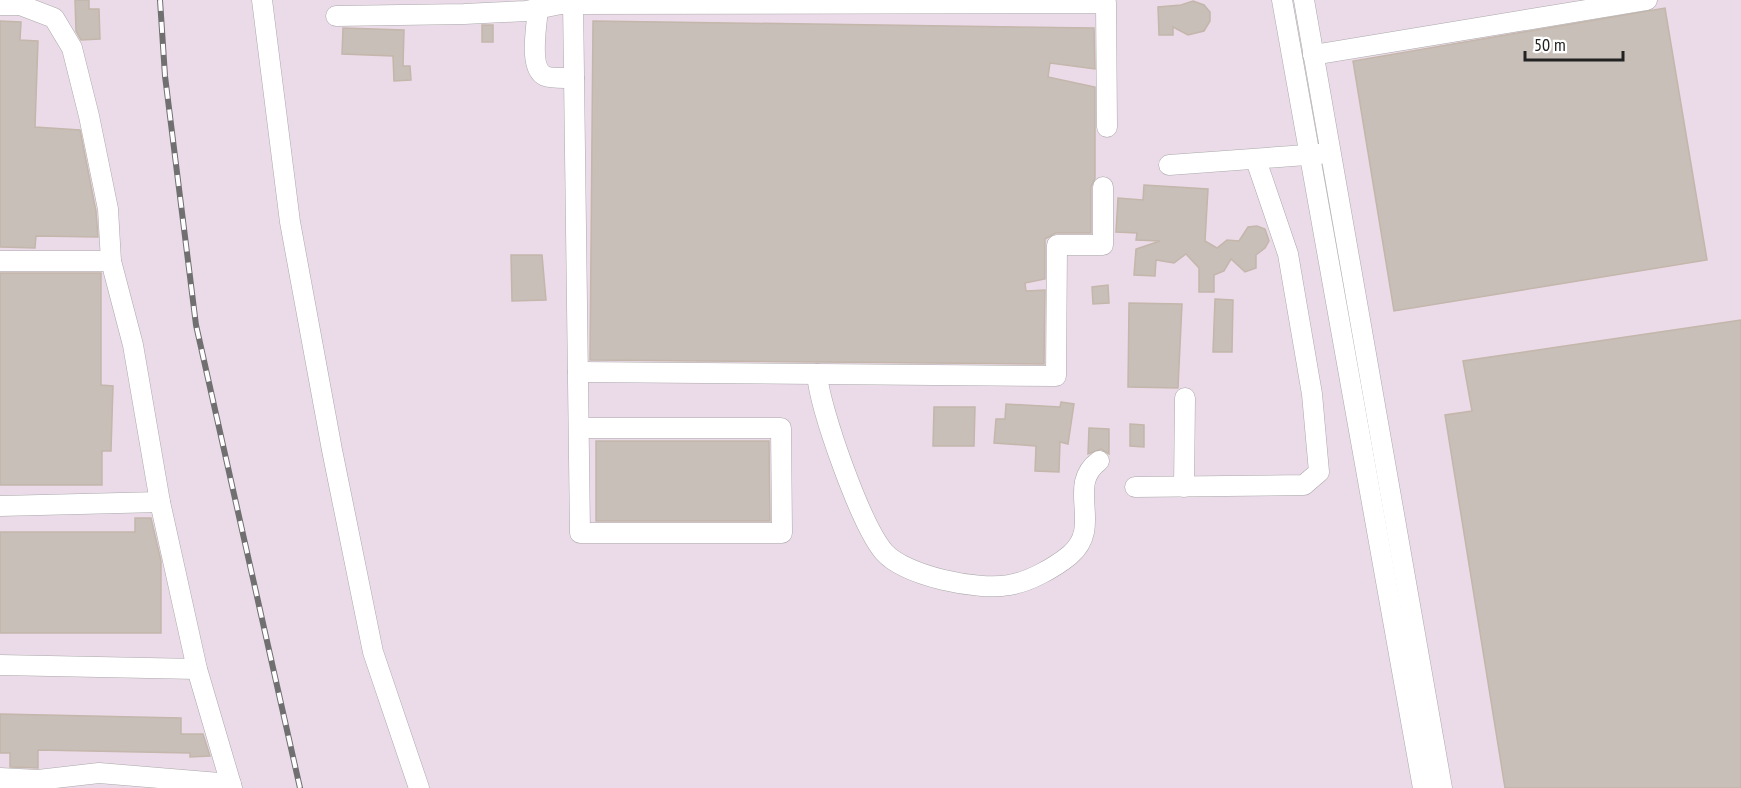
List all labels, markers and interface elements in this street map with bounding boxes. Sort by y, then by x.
scale bar [1525,24,1622,62]
text: 50 m [1534,33,1566,56]

